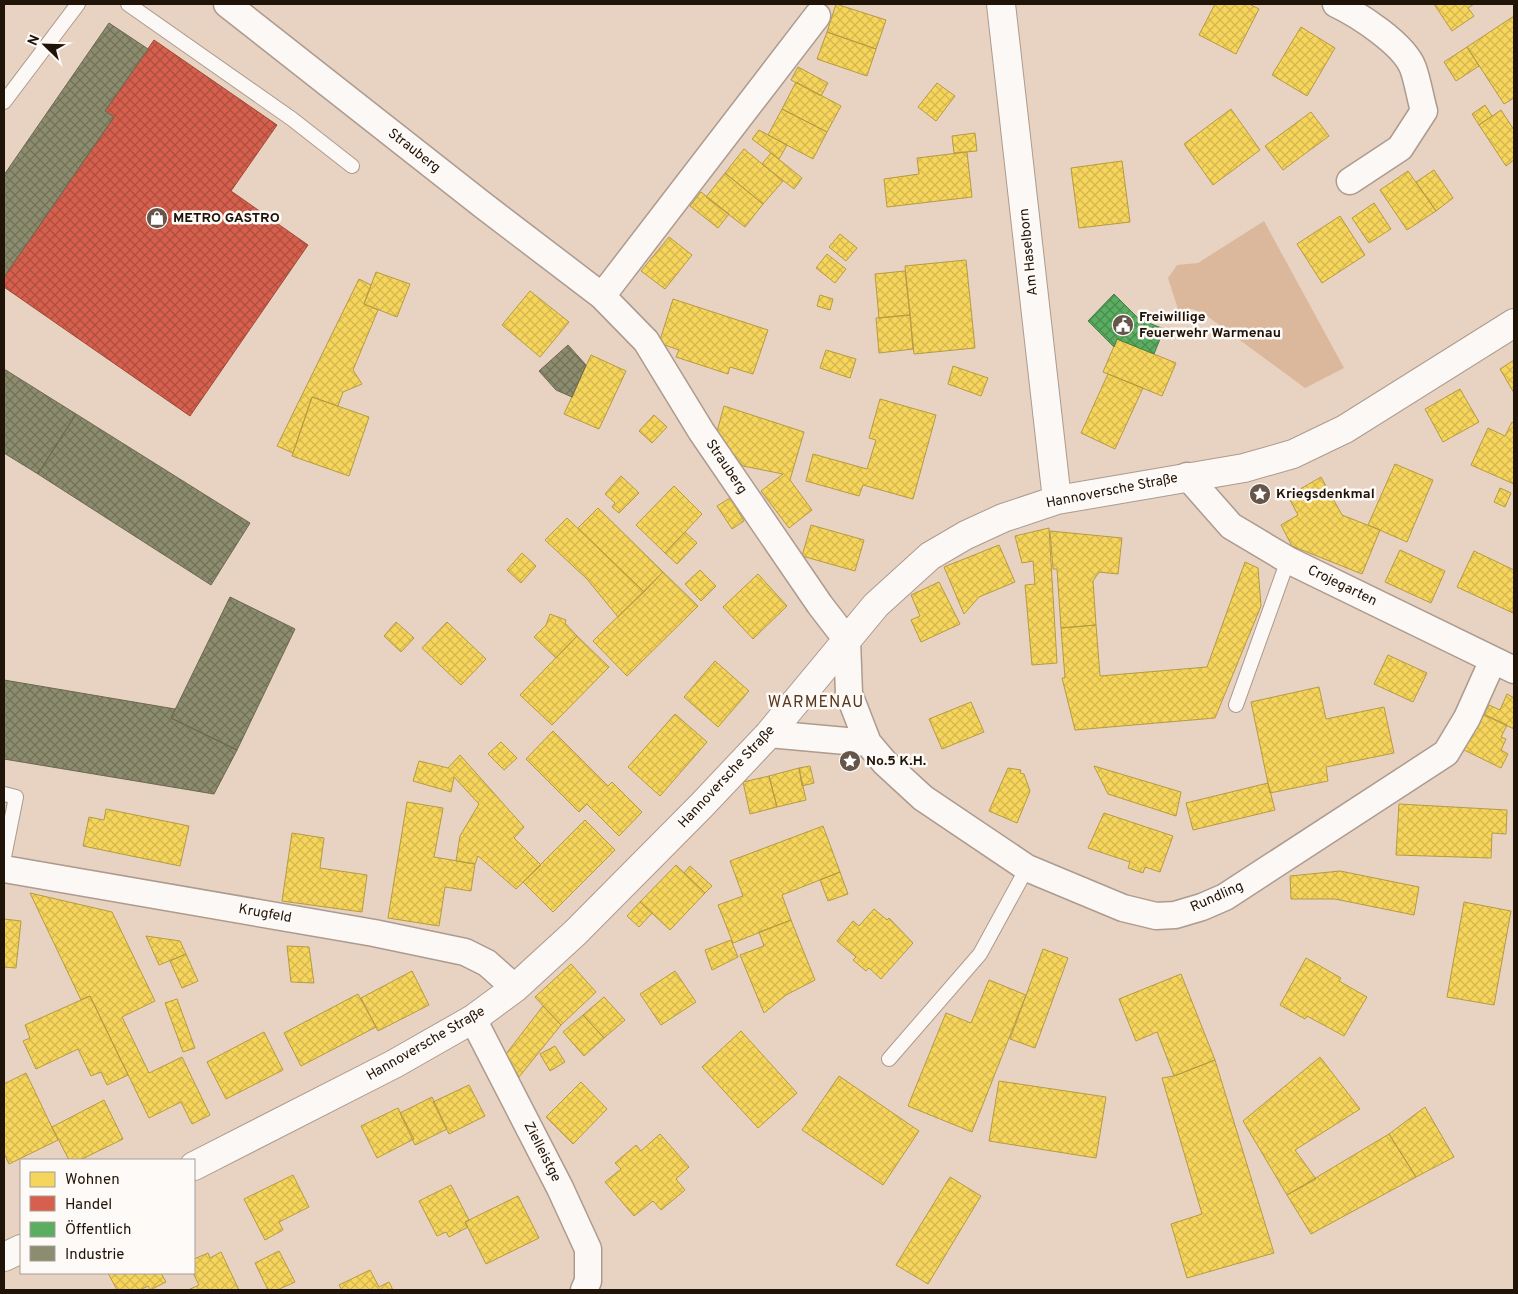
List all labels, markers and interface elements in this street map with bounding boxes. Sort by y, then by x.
north arrow [20,20,70,70]
text: N [25,33,44,48]
street label: Strauberg [384,125,444,177]
shop icon: METRO GASTRO [145,206,169,230]
street label: Am Haselborn [1016,207,1042,297]
place label: METRO GASTRO [173,210,280,227]
place label: Freiwillige Feuerwehr Warmenau [1139,309,1281,342]
public building icon: Freiwillige Feuerwehr Warmenau [1111,313,1135,337]
street label: Strauberg [702,436,750,498]
street label: Hannoversche Straße [1045,470,1179,512]
place icon: Kriegsdenkmal [1248,482,1272,506]
place label: Kriegsdenkmal [1276,486,1375,503]
street label: Crojegarten [1304,562,1380,610]
district label: WARMENAU [768,693,864,713]
street label: Hannoversche Straße [675,722,779,832]
place icon: No.5 K.H. [838,749,862,773]
place label: No.5 K.H. [866,753,926,770]
street label: Rundling [1188,878,1246,916]
street label: Krugfeld [237,901,293,927]
street label: Hannoversche Straße [364,1003,488,1085]
street label: Zielleistge [520,1119,564,1185]
legend [20,1159,195,1274]
text: Wohnen [65,1171,120,1190]
text: Handel [65,1196,112,1215]
text: Öffentlich [65,1220,132,1240]
text: Industrie [65,1246,124,1265]

